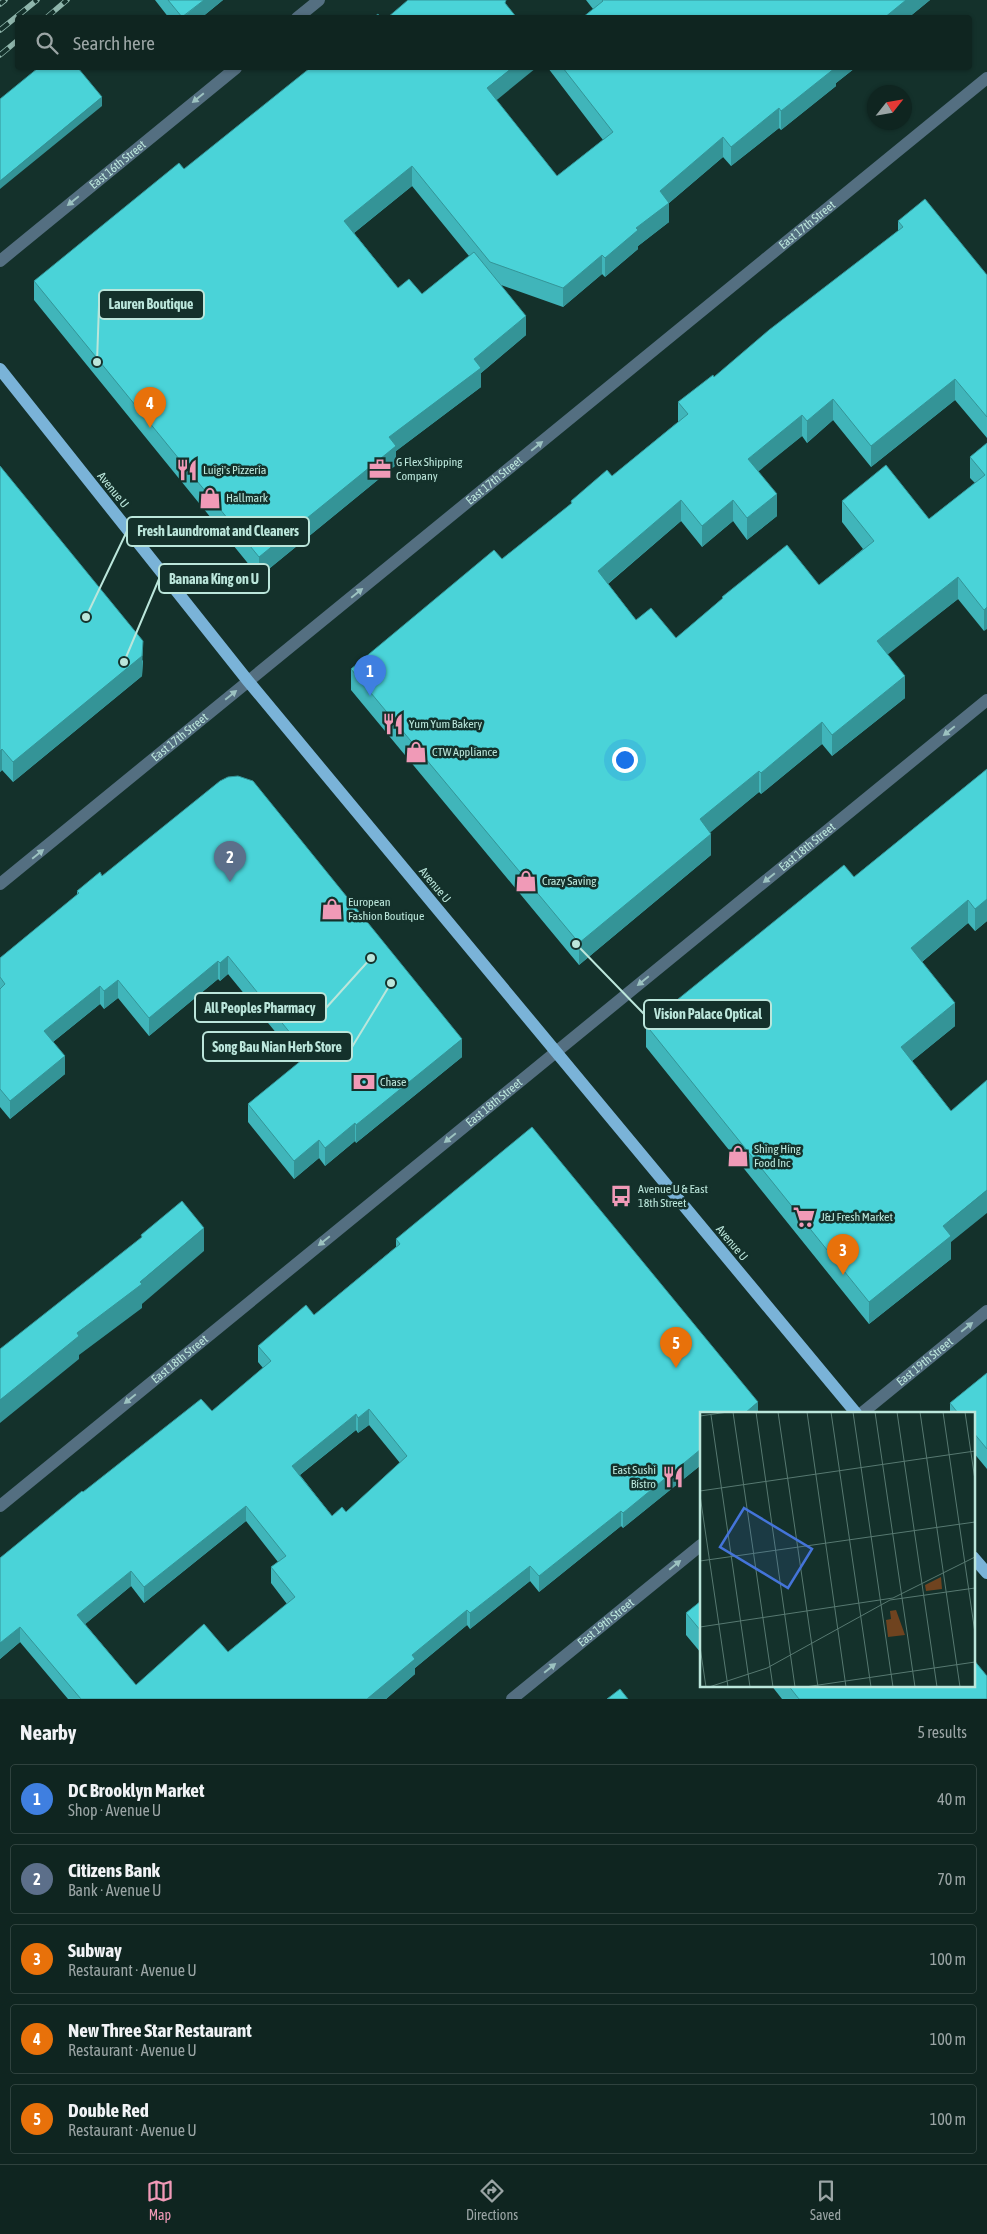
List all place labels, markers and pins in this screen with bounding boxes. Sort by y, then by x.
callout: Lauren Boutique [99,290,204,319]
pin: 4 [134,387,166,428]
place label: G Flex Shipping Company [396,455,463,483]
office icon: G Flex Shipping Company [367,456,393,482]
restaurant icon: Luigi's Pizzeria [174,457,200,483]
place label: Luigi's Pizzeria [203,463,266,477]
shop icon: Hallmark [197,485,223,511]
place label: Hallmark [226,491,269,505]
callout: Fresh Laundromat and Cleaners [127,517,309,546]
callout: Banana King on U [159,564,269,593]
pin: 1 [354,655,386,696]
restaurant icon: Yum Yum Bakery [380,711,406,737]
place label: Yum Yum Bakery [409,717,482,731]
shop icon: CTW Appliance [403,739,429,765]
place label: CTW Appliance [432,745,498,759]
pin: 2 [214,841,246,882]
shop icon: Crazy Saving [513,868,539,894]
place label: Crazy Saving [542,874,597,888]
place label: European Fashion Boutique [348,895,424,923]
shop icon: European Fashion Boutique [319,896,345,922]
callout: All Peoples Pharmacy [195,993,326,1022]
callout: Vision Palace Optical [644,1000,771,1029]
callout: Song Bau Nian Herb Store [203,1032,352,1061]
bank icon: Chase [351,1069,377,1095]
place label: Chase [380,1075,406,1089]
place label: Shing Hing Food Inc [754,1142,802,1170]
shop icon: Shing Hing Food Inc [725,1143,751,1169]
place label: Avenue U & East 18th Street [638,1182,708,1210]
bus stop icon: Avenue U & East 18th Street [608,1183,634,1209]
supermarket icon: J&J Fresh Market [791,1204,817,1230]
place label: J&J Fresh Market [821,1210,893,1224]
pin: 3 [827,1234,859,1275]
pin: 5 [660,1327,692,1368]
place label: East Sushi Bistro [612,1463,656,1491]
restaurant icon: East Sushi Bistro [660,1464,686,1490]

